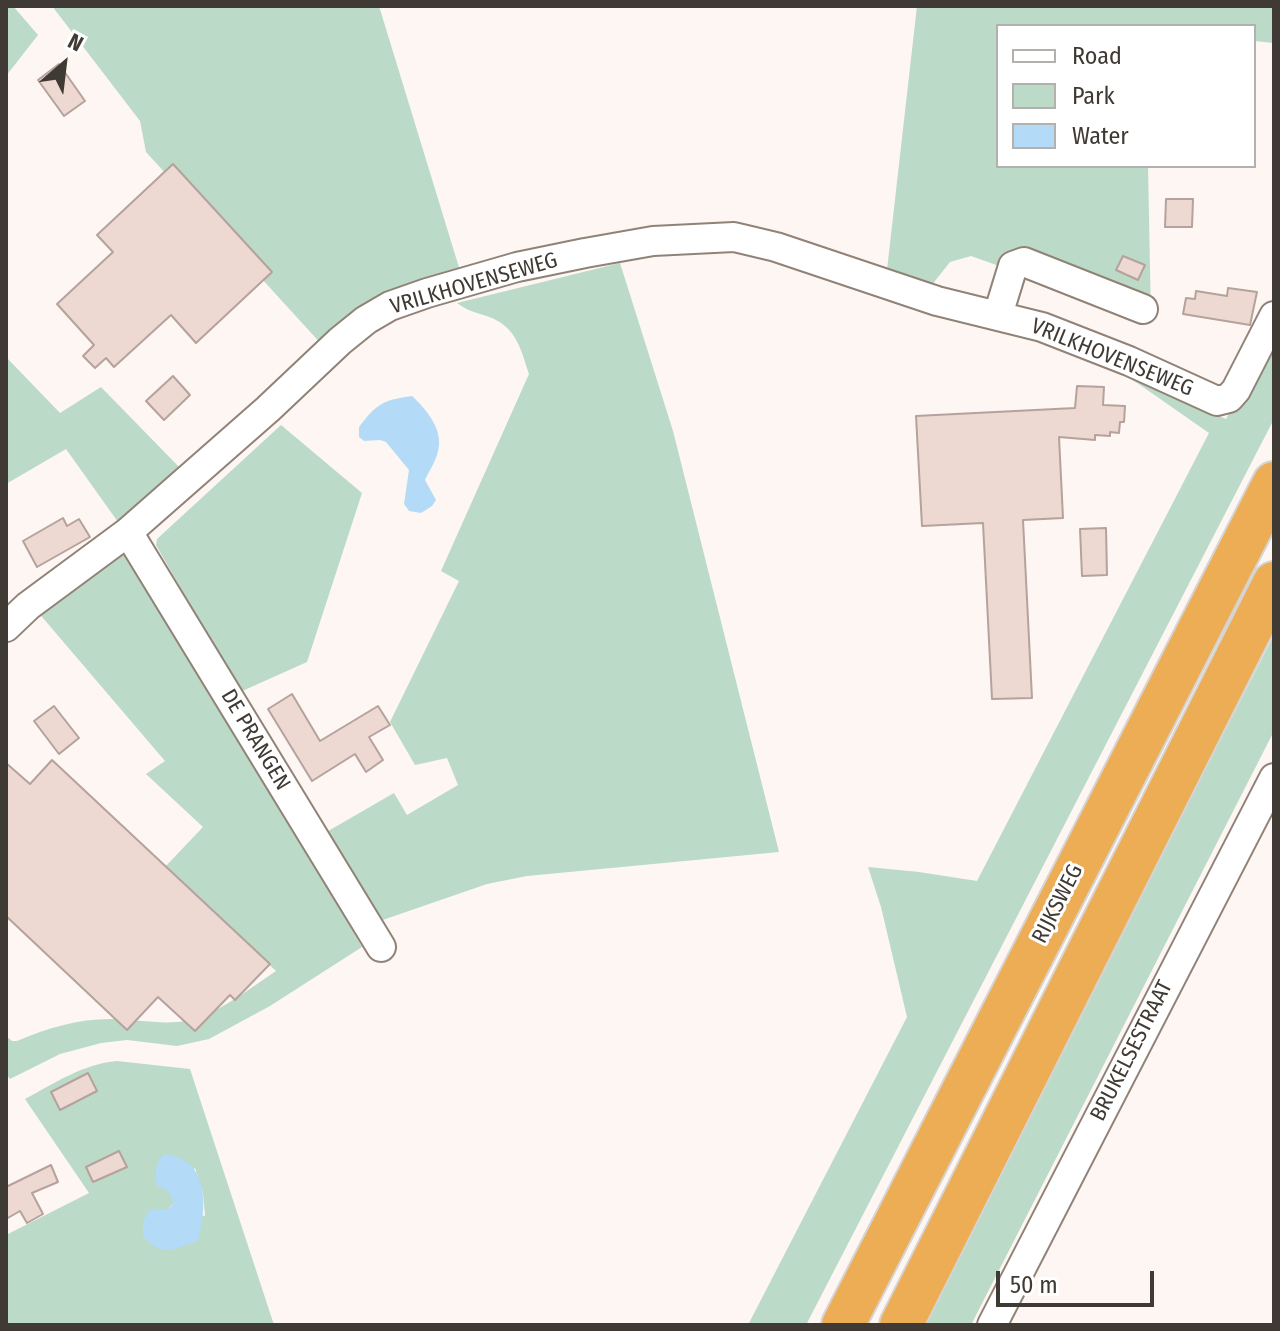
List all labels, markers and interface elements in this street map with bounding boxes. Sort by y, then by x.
north arrow [24,24,104,104]
legend [996,24,1256,168]
text: N [63,27,88,57]
text: Road [1072,42,1122,70]
text: Park [1072,82,1115,110]
text: Water [1072,122,1129,150]
street label: VRILKHOVENSEWEG [387,248,561,320]
street label: VRILKHOVENSEWEG [1027,313,1197,403]
street label: DE PRANGEN [215,685,295,795]
street label: RIJKSWEG [1027,860,1089,948]
street label: BRUKELSESTRAAT [1085,976,1179,1126]
scale bar [1000,1255,1158,1305]
text: 50 m [1010,1271,1058,1299]

